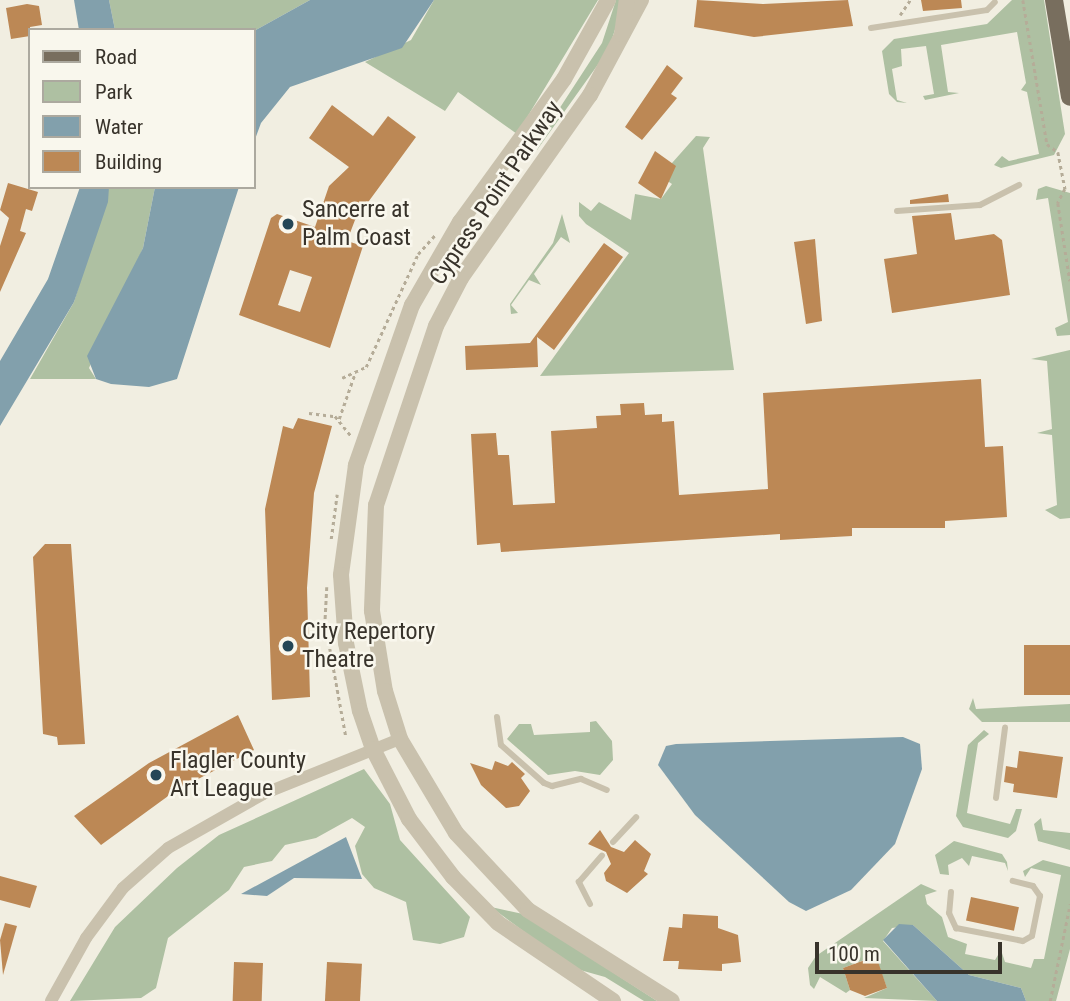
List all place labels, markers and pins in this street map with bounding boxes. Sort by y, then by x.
place label: Sancerre at Palm Coast [302,196,411,252]
marker: Sancerre at Palm Coast [280,216,296,232]
place label: City Repertory Theatre [302,618,435,674]
marker: City Repertory Theatre [280,638,296,654]
place label: Flagler County Art League [170,747,306,803]
marker: Flagler County Art League [148,767,164,783]

